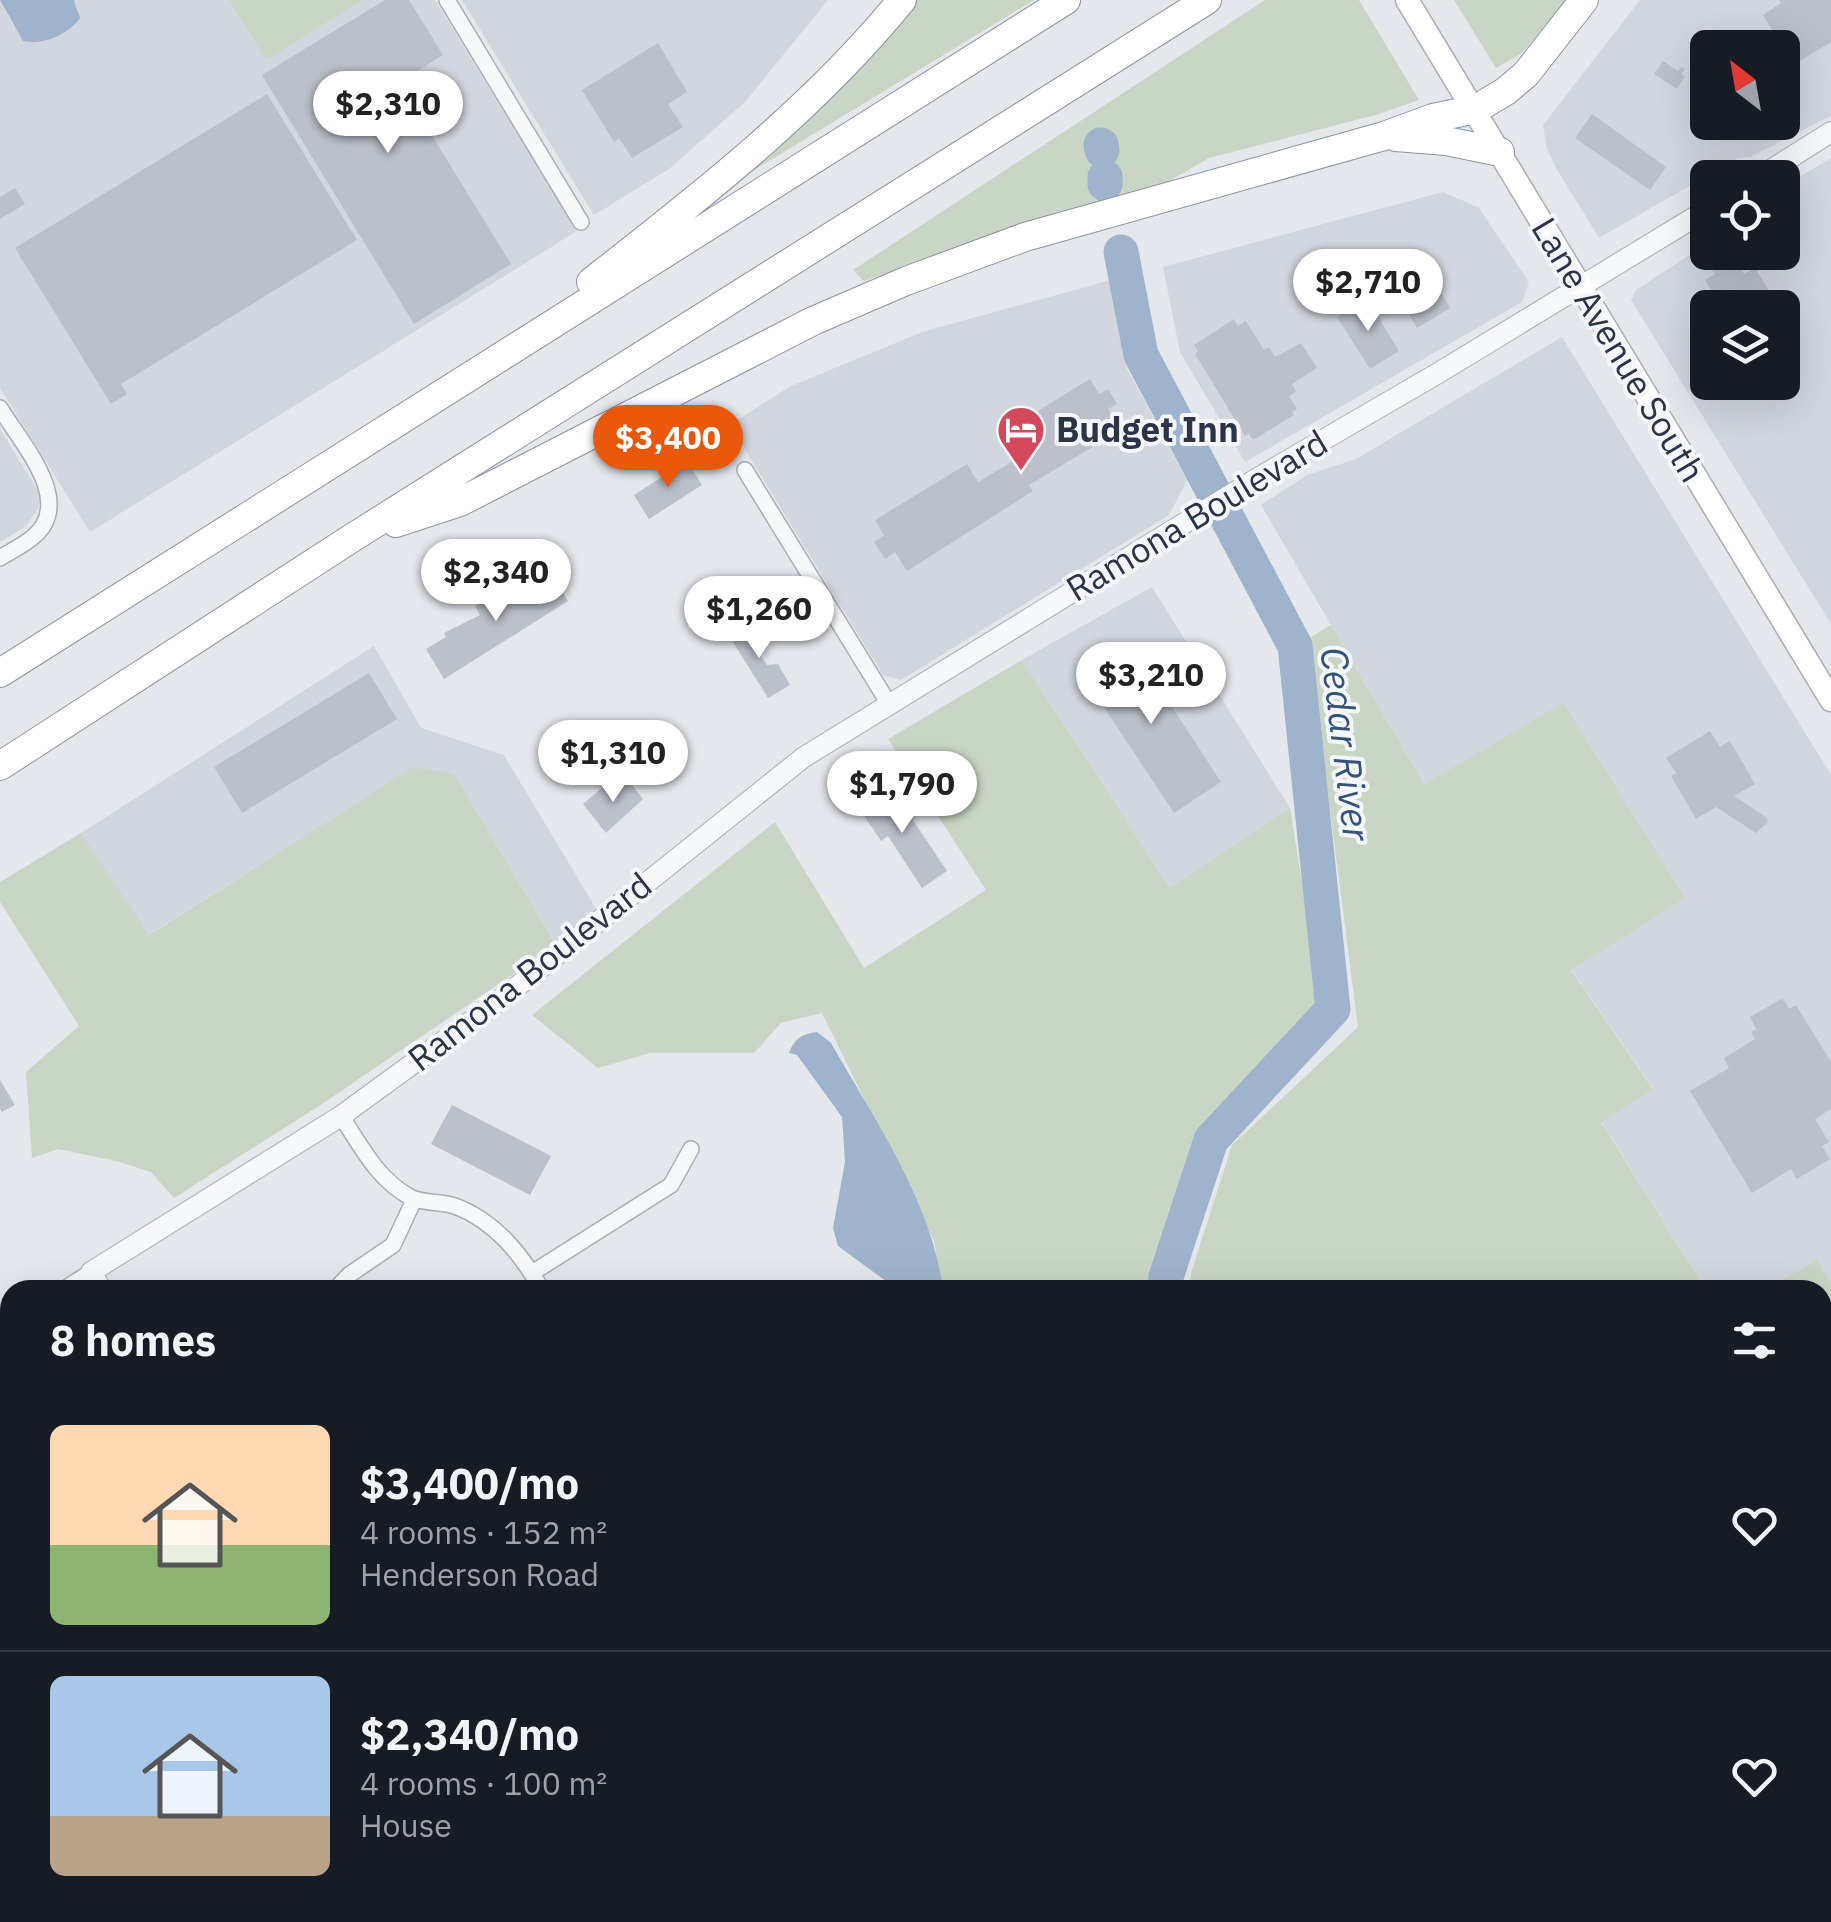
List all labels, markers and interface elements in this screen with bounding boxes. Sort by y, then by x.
north arrow [1690,30,1800,140]
map controls [1690,30,1800,400]
pin: $2,310 [307,71,469,156]
text: $2,310 [335,82,441,124]
button: locate [1690,160,1800,270]
street label: Lane Avenue South [1522,209,1716,490]
pin: $2,710 [1287,249,1449,334]
text: $2,710 [1315,260,1421,302]
button: layers [1690,290,1800,400]
hotel icon: Budget Inn [995,404,1047,472]
pin: $3,400 [587,405,749,490]
place label: Budget Inn [1056,406,1239,452]
text: $3,400 [615,416,721,458]
street label: Ramona Boulevard [1057,419,1336,611]
pin: $2,340 [415,539,577,624]
text: $2,340 [443,550,549,592]
pin: $1,260 [678,576,840,661]
text: $1,260 [706,587,812,629]
pin: $3,210 [1070,642,1232,727]
water label: Cedar River [1310,644,1383,845]
text: $3,210 [1098,653,1204,695]
pin: $1,310 [532,720,694,805]
text: $1,310 [560,731,666,773]
pin: $1,790 [821,751,983,836]
text: $1,790 [849,762,955,804]
street label: Ramona Boulevard [398,862,661,1081]
text: 8 homes [50,1313,216,1368]
icon: filters [1727,1313,1782,1368]
text: $3,400/mo [360,1456,579,1511]
icon: home [130,1465,250,1585]
icon: heart [1727,1498,1782,1553]
text: 4 rooms · 152 m² [360,1511,607,1553]
text: Henderson Road [360,1553,599,1595]
text: $2,340/mo [360,1707,579,1762]
icon: home [130,1716,250,1836]
icon: heart [1727,1749,1782,1804]
text: 4 rooms · 100 m² [360,1762,607,1804]
text: House [360,1804,452,1846]

